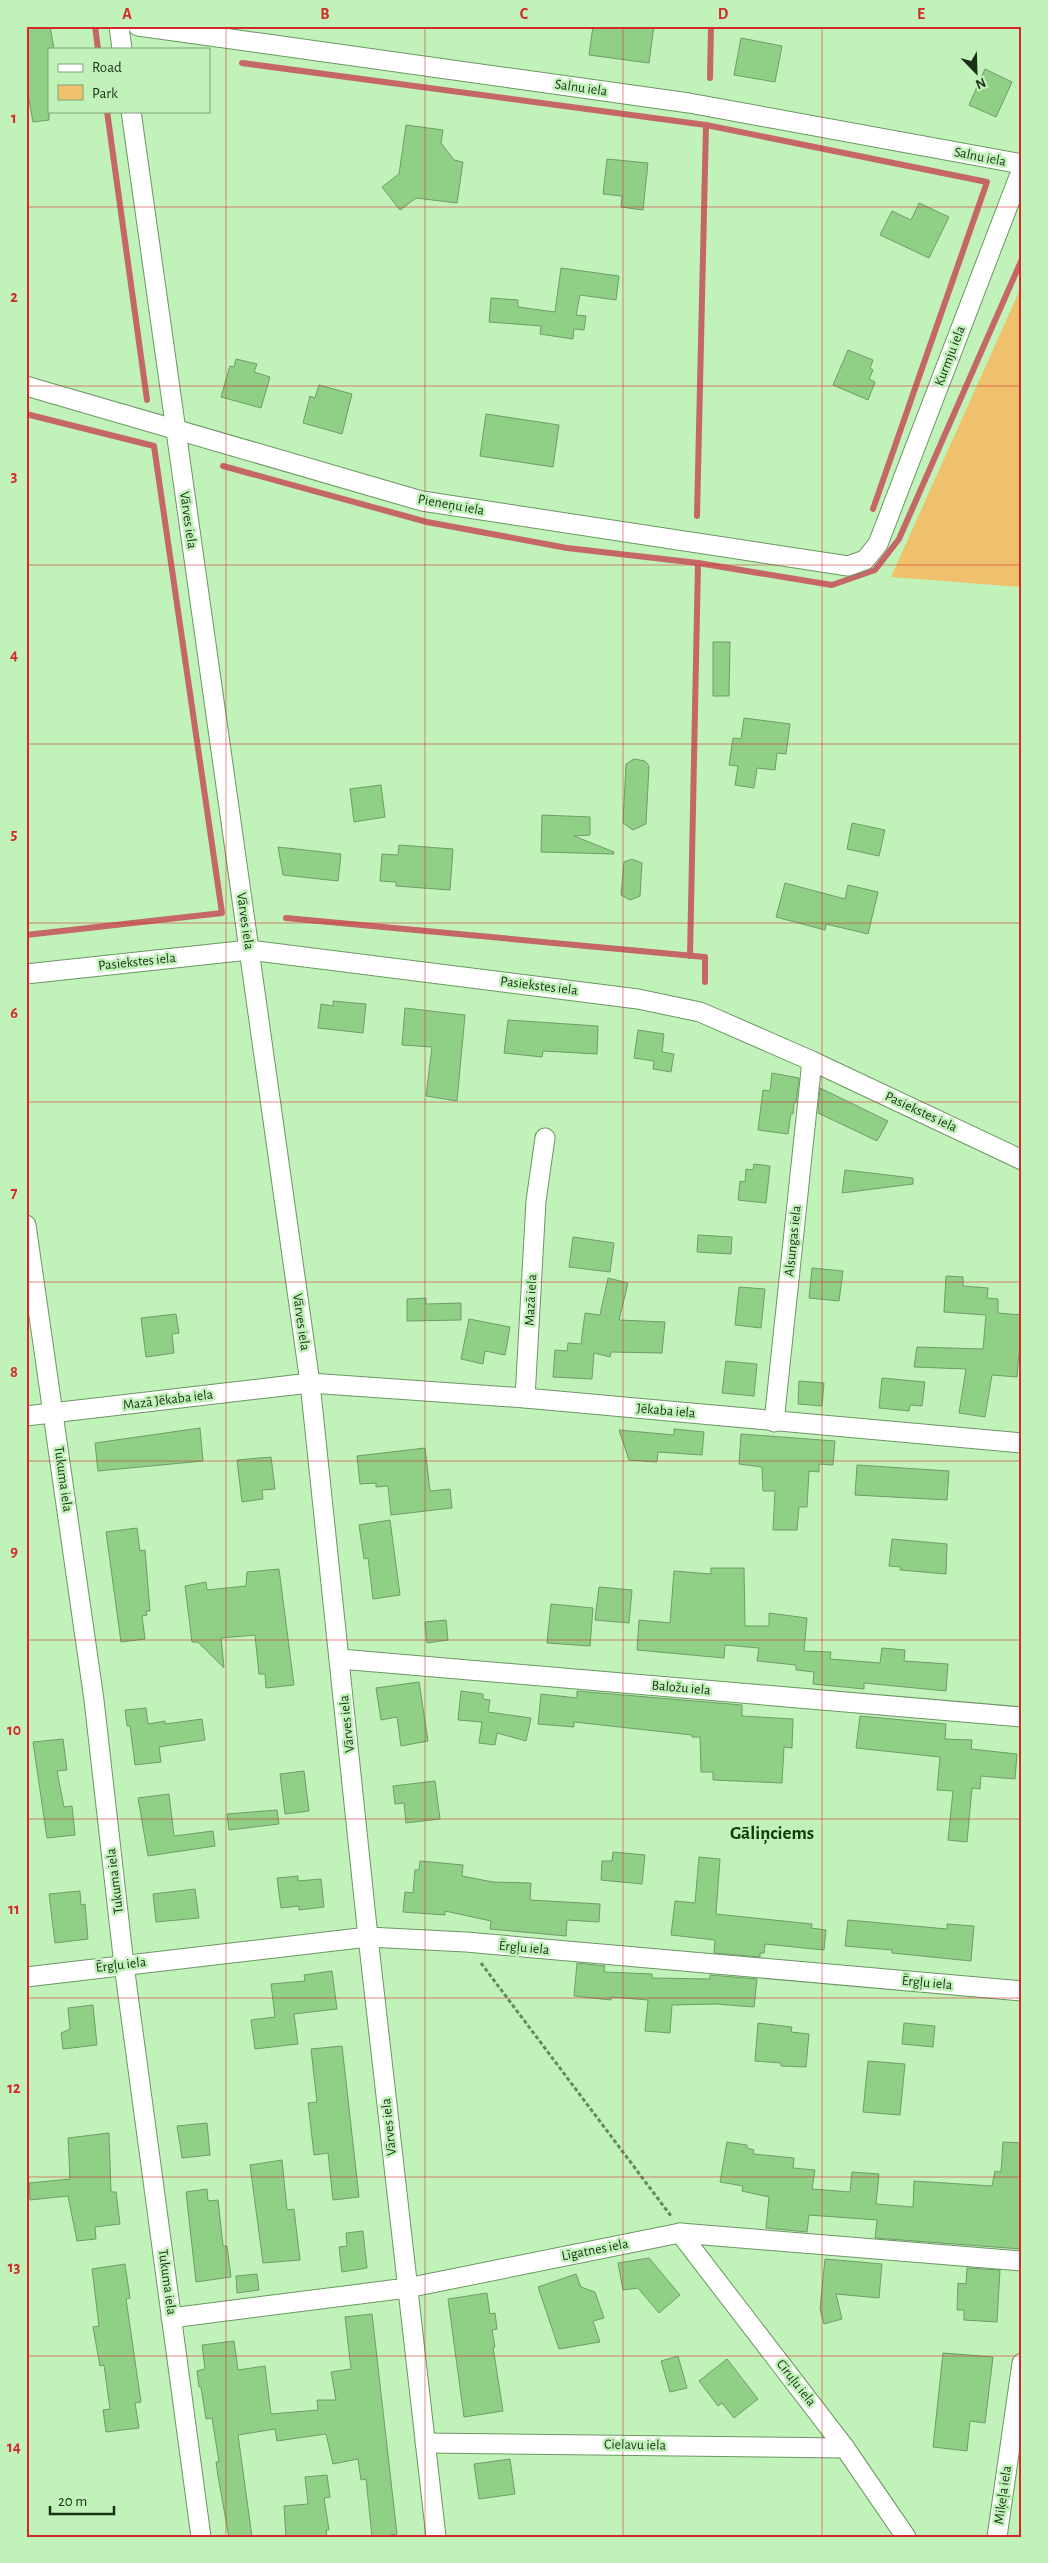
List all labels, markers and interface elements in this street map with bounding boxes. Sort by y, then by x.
text: A [122,6,132,22]
text: B [320,6,330,22]
text: C [520,6,529,22]
text: D [718,6,729,22]
text: E [917,6,925,22]
legend [48,48,210,112]
north arrow [950,48,1000,98]
text: Road [92,60,122,75]
text: N [973,75,988,91]
street label: Salnu iela [554,77,609,99]
text: Park [92,86,118,101]
text: 1 [11,110,17,126]
street label: Salnu iela [953,145,1008,169]
text: 2 [10,289,18,305]
street label: Kurmju iela [932,324,968,388]
text: 3 [11,468,18,484]
street label: Vārves iela [177,491,199,550]
street label: Pieneņu iela [416,492,486,519]
text: 4 [10,647,18,663]
text: 5 [11,826,18,842]
street label: Vārves iela [234,892,256,951]
street label: Pasiekstes iela [98,951,177,973]
street label: Pasiekstes iela [499,974,579,998]
text: 6 [10,1005,18,1021]
street label: Pasiekstes iela [883,1089,960,1135]
text: 7 [11,1185,18,1201]
street label: Alsungas iela [782,1204,804,1277]
street label: Mazā iela [523,1273,539,1326]
street label: Vārves iela [290,1293,312,1352]
text: 8 [10,1364,18,1380]
street label: Mazā Jēkaba iela [122,1387,214,1412]
street label: Jēkaba iela [636,1401,696,1421]
street label: Tukuma iela [51,1445,75,1513]
text: 9 [10,1543,18,1559]
street label: Baložu iela [651,1678,712,1698]
street label: Vārves iela [337,1694,357,1753]
text: 10 [7,1722,21,1738]
district label: Gāliņciems [730,1824,814,1845]
street label: Tukuma iela [104,1847,126,1915]
text: 11 [8,1901,20,1917]
street label: Ērgļu iela [498,1938,550,1958]
street label: Ērgļu iela [95,1954,148,1976]
street label: Ērgļu iela [901,1973,953,1993]
text: 12 [7,2080,21,2096]
street label: Vārves iela [379,2097,399,2156]
street label: Līgatnes iela [560,2237,630,2263]
street label: Tukuma iela [155,2248,179,2316]
text: 13 [8,2259,20,2275]
street label: Cīruļu iela [773,2357,819,2410]
street label: Cielavu iela [604,2437,667,2453]
text: 14 [7,2439,21,2455]
street label: Miķeļa iela [992,2464,1015,2525]
scale bar [50,2483,114,2515]
text: 20 m [58,2494,87,2509]

